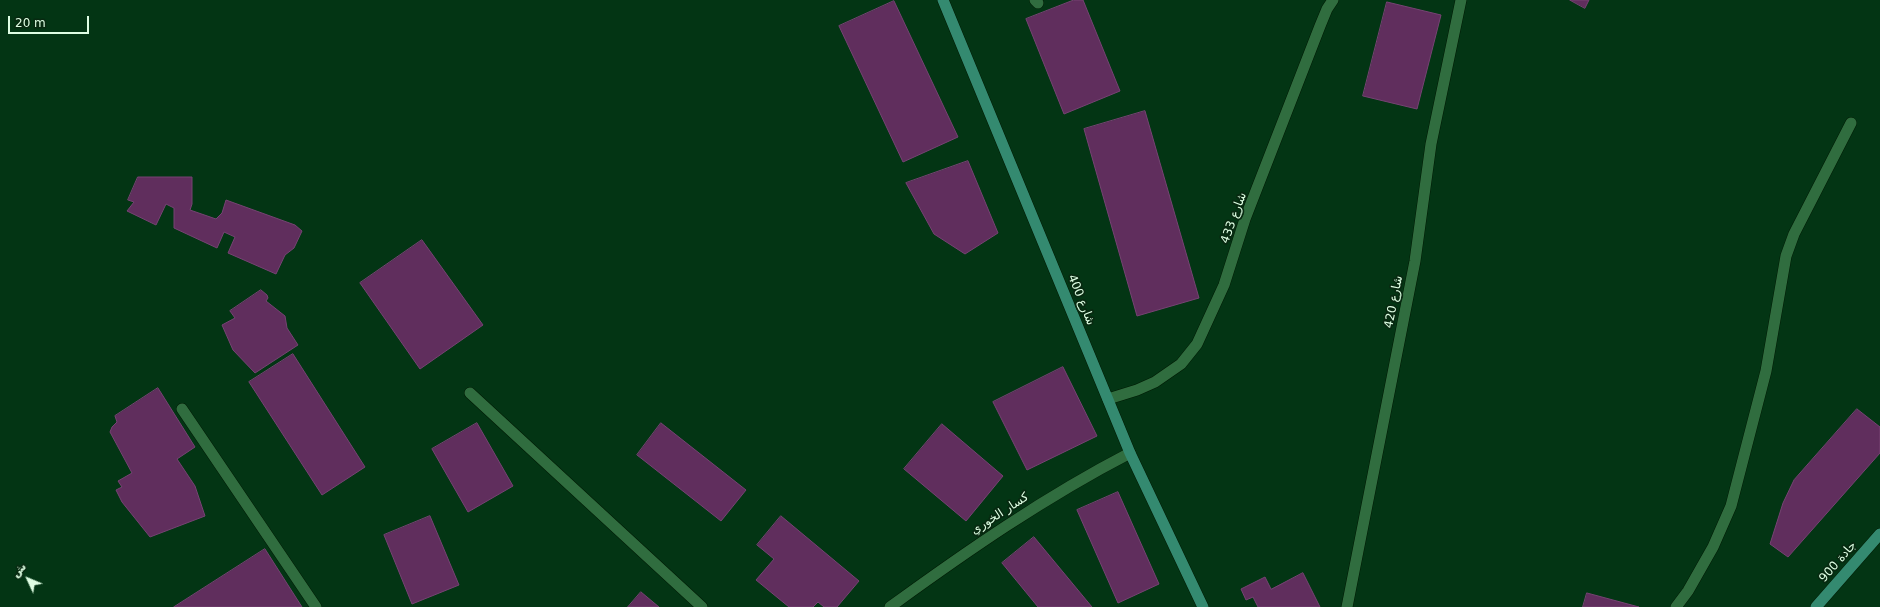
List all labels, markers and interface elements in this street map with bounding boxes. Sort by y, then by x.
scale bar [10,8,91,34]
text: 20 m [15,16,46,30]
street label: شارع 433 [1218,190,1250,246]
street label: شارع 400 [1064,273,1098,327]
street label: شارع 420 [1382,274,1406,330]
street label: كسار الخوري [968,490,1032,538]
street label: جادة 900 [1816,539,1860,585]
north arrow [8,559,48,599]
text: ش [9,560,29,580]

